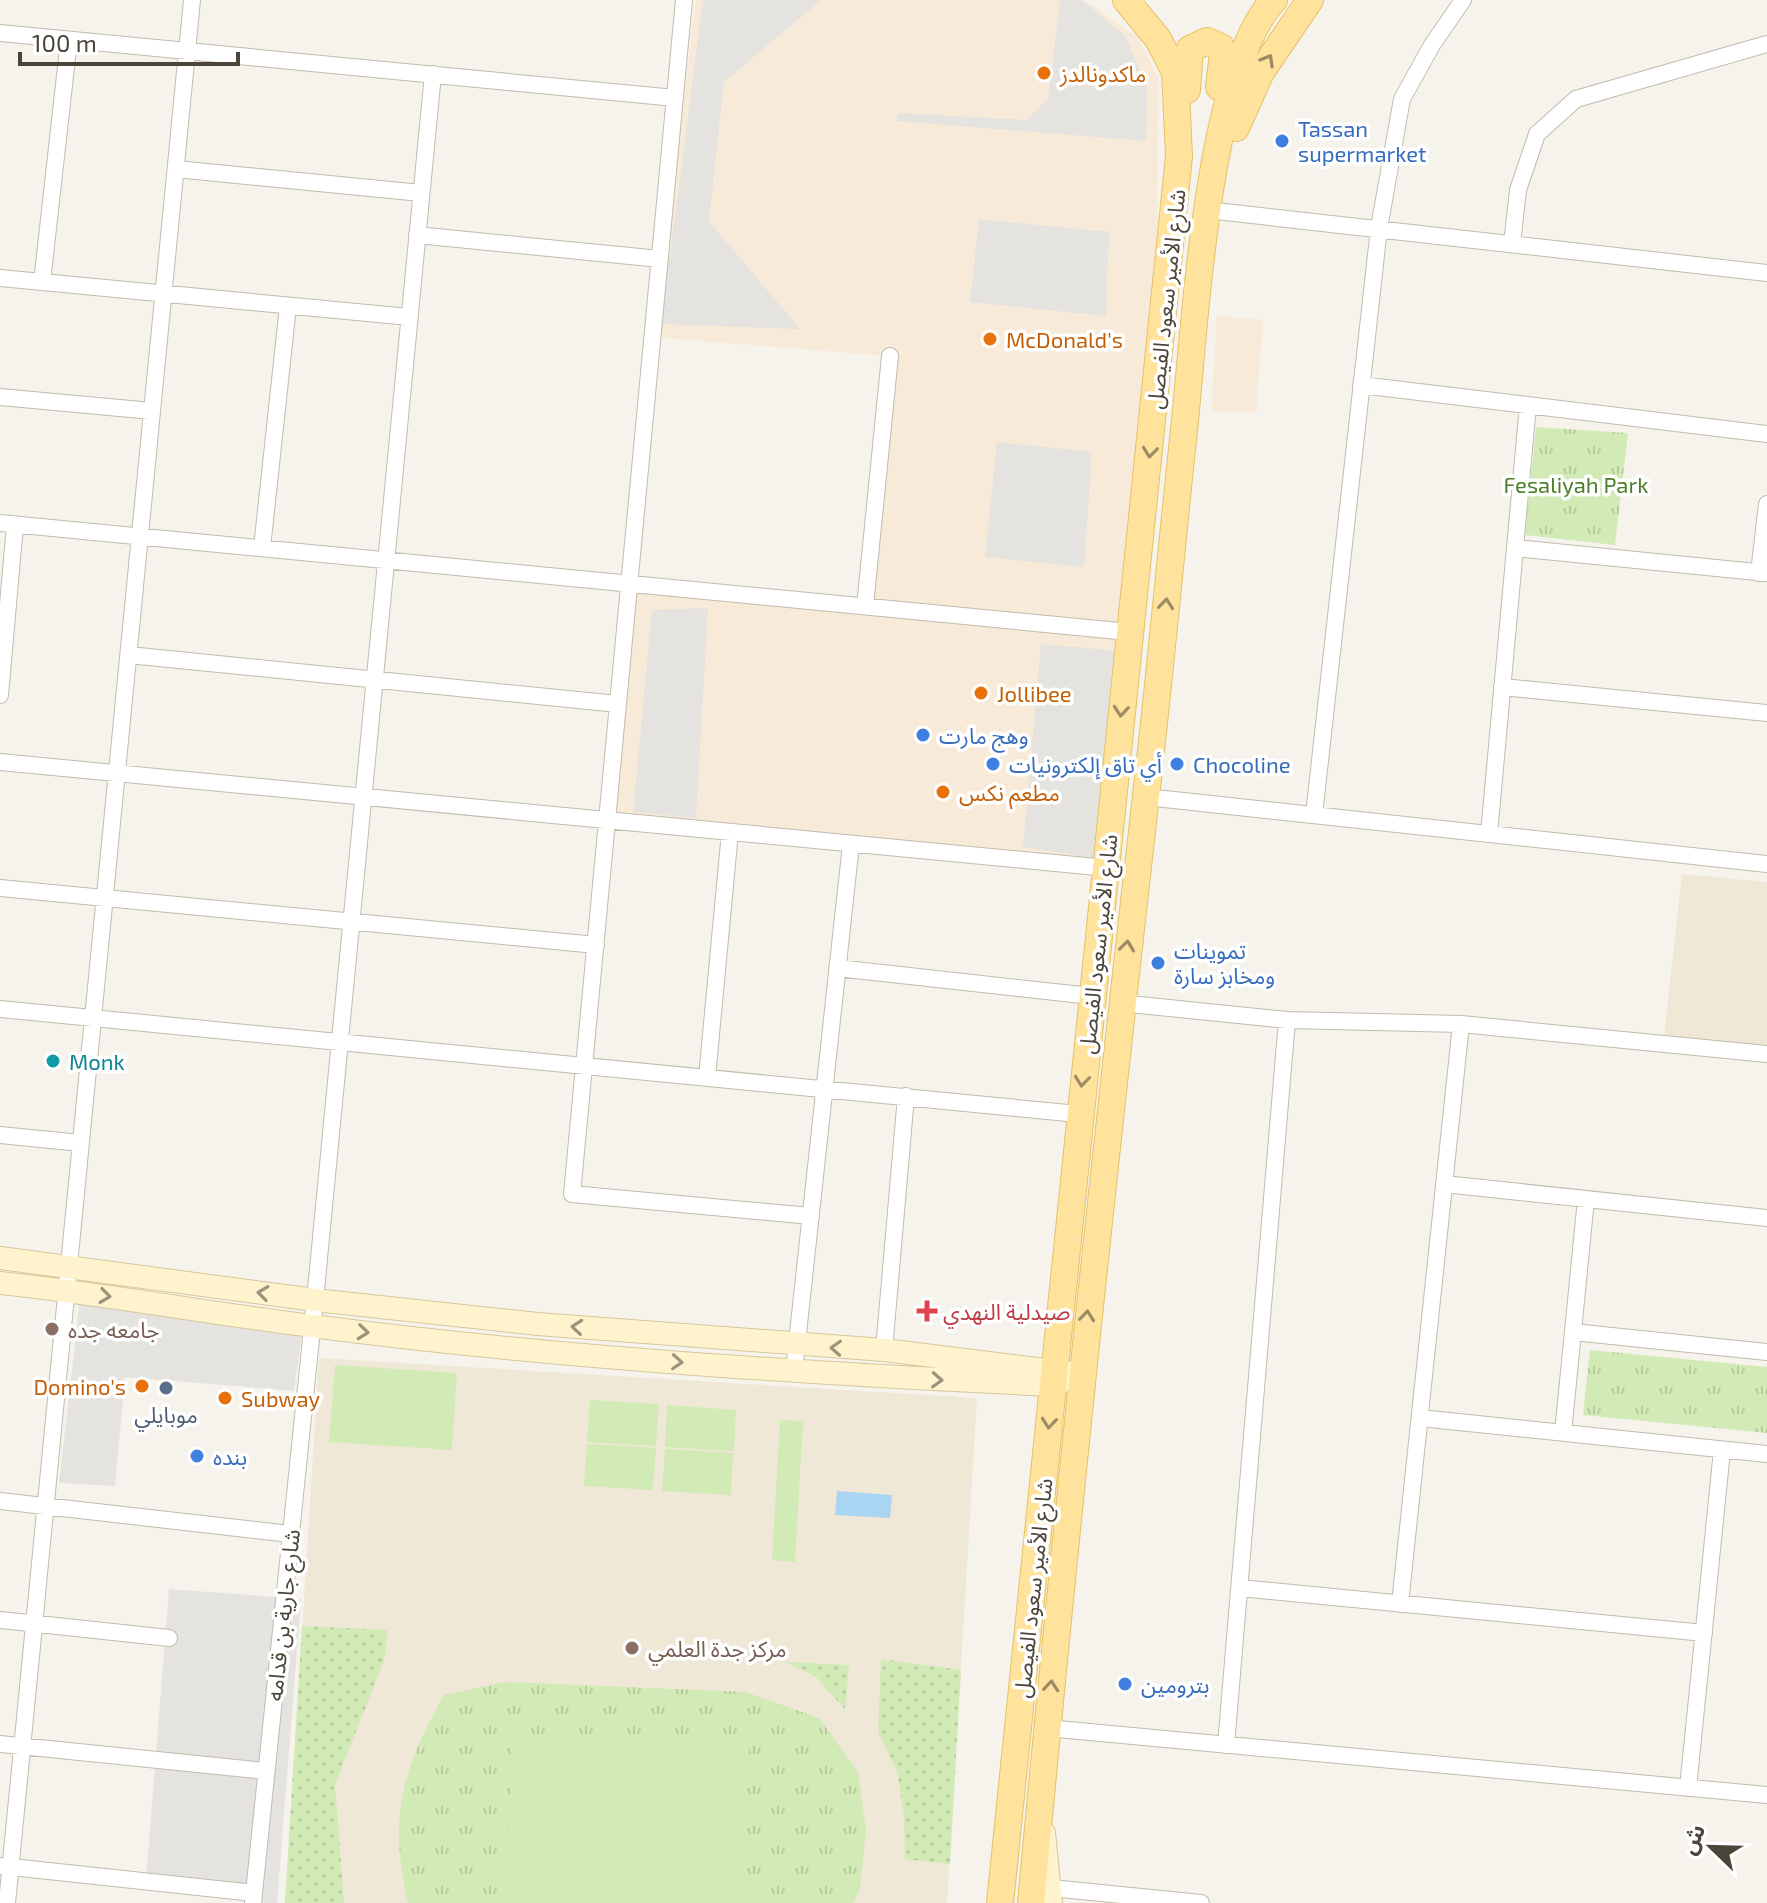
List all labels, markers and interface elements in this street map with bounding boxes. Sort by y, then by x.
scale bar [20,16,238,66]
text: 100 m [32,28,97,57]
one-way arrow [1258,55,1274,69]
place label: ماكدونالدز [1059,60,1146,88]
marker: ماكدونالدز [1035,64,1053,82]
place label: Tassan supermarket [1298,115,1426,166]
marker: Tassan supermarket [1273,132,1291,150]
street label: شارع الأمير سعود الفيصل [1141,188,1194,411]
place label: McDonald's [1006,326,1123,352]
marker: McDonald's [981,330,999,348]
one-way arrow [1141,446,1158,459]
park label: Fesaliyah Park [1504,471,1648,497]
one-way arrow [1158,597,1175,610]
place label: Jollibee [997,680,1072,706]
marker: Jollibee [972,684,990,702]
one-way arrow [1113,705,1130,718]
place label: وهج مارت [939,722,1029,753]
marker: وهج مارت [914,726,932,744]
place label: أي تاق إلكترونيات [1009,751,1162,782]
place label: Chocoline [1193,751,1290,777]
marker: أي تاق إلكترونيات [984,755,1002,773]
marker: Chocoline [1168,755,1186,773]
place label: مطعم نكس [959,779,1060,810]
marker: مطعم نكس [934,783,952,801]
street label: شارع الأمير سعود الفيصل [1073,833,1126,1056]
place label: تموينات ومخابز سارة [1174,937,1275,990]
one-way arrow [1119,939,1136,952]
marker: تموينات ومخابز سارة [1149,954,1167,972]
place label: Monk [69,1048,125,1074]
marker: Monk [44,1052,62,1070]
one-way arrow [1073,1075,1090,1088]
one-way arrow [256,1284,269,1301]
one-way arrow [98,1287,112,1304]
place label: صيدلية النهدي [943,1298,1070,1329]
marker: صيدلية النهدي [918,1302,936,1320]
one-way arrow [1078,1309,1095,1322]
place label: جامعه جده [68,1316,160,1342]
one-way arrow [570,1319,583,1336]
marker: جامعه جده [43,1320,61,1338]
one-way arrow [356,1323,370,1340]
one-way arrow [829,1340,842,1357]
one-way arrow [671,1353,684,1370]
one-way arrow [931,1371,944,1388]
place label: Domino's [34,1373,126,1399]
marker: Domino's [133,1377,151,1395]
marker: موبايلي [157,1379,175,1397]
place label: Subway [241,1385,320,1411]
marker: Subway [216,1389,234,1407]
place label: موبايلي [134,1401,198,1432]
one-way arrow [1041,1417,1058,1430]
place label: بنده [213,1443,247,1469]
marker: بنده [188,1447,206,1465]
street label: شارع الأمير سعود الفيصل [1008,1477,1061,1700]
street label: شارع جارية بن قدامه [260,1528,309,1703]
place label: مركز جدة العلمي [648,1635,786,1666]
marker: مركز جدة العلمي [623,1639,641,1657]
place label: بترومين [1141,1671,1210,1698]
marker: بترومين [1116,1675,1134,1693]
one-way arrow [1042,1679,1059,1692]
north arrow [1671,1807,1751,1887]
text: ش [1674,1820,1710,1858]

